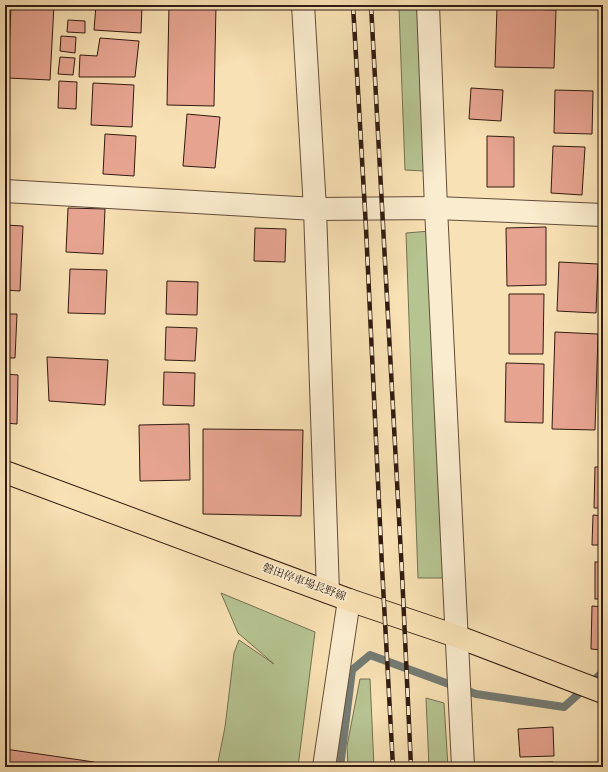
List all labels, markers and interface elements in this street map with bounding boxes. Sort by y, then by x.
street label: 磐田停車場長野線 [261,561,348,603]

